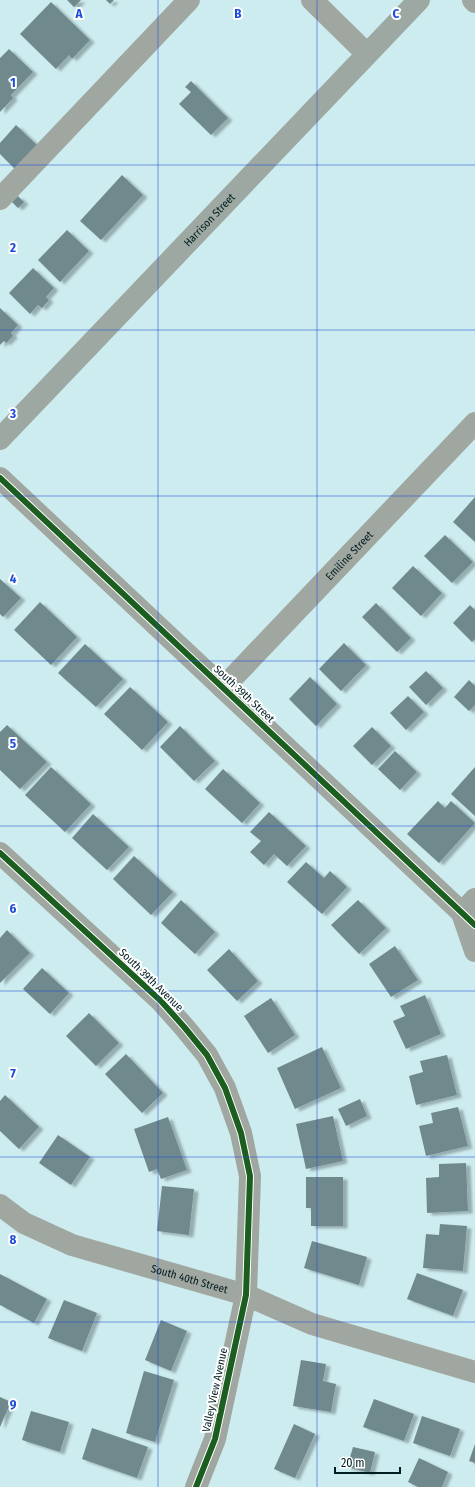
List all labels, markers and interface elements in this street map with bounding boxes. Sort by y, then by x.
text: A [74,6,83,21]
text: B [234,6,242,21]
text: C [393,6,400,21]
text: 1 [10,75,16,90]
street label: Harrison Street [181,190,238,249]
text: 2 [9,240,16,255]
text: 3 [9,406,16,421]
street label: Emiline Street [323,528,376,583]
text: 4 [10,571,17,586]
street label: South 39th Street [211,663,277,726]
text: 5 [10,736,16,751]
text: 6 [10,901,17,916]
street label: South 39th Avenue [116,946,186,1014]
text: 7 [10,1066,16,1081]
text: 8 [10,1232,17,1247]
street label: South 40th Street [150,1262,230,1296]
street label: Valley View Avenue [200,1347,230,1433]
text: 9 [10,1397,17,1412]
scale bar [335,1449,400,1475]
text: 20 m [341,1456,365,1470]

